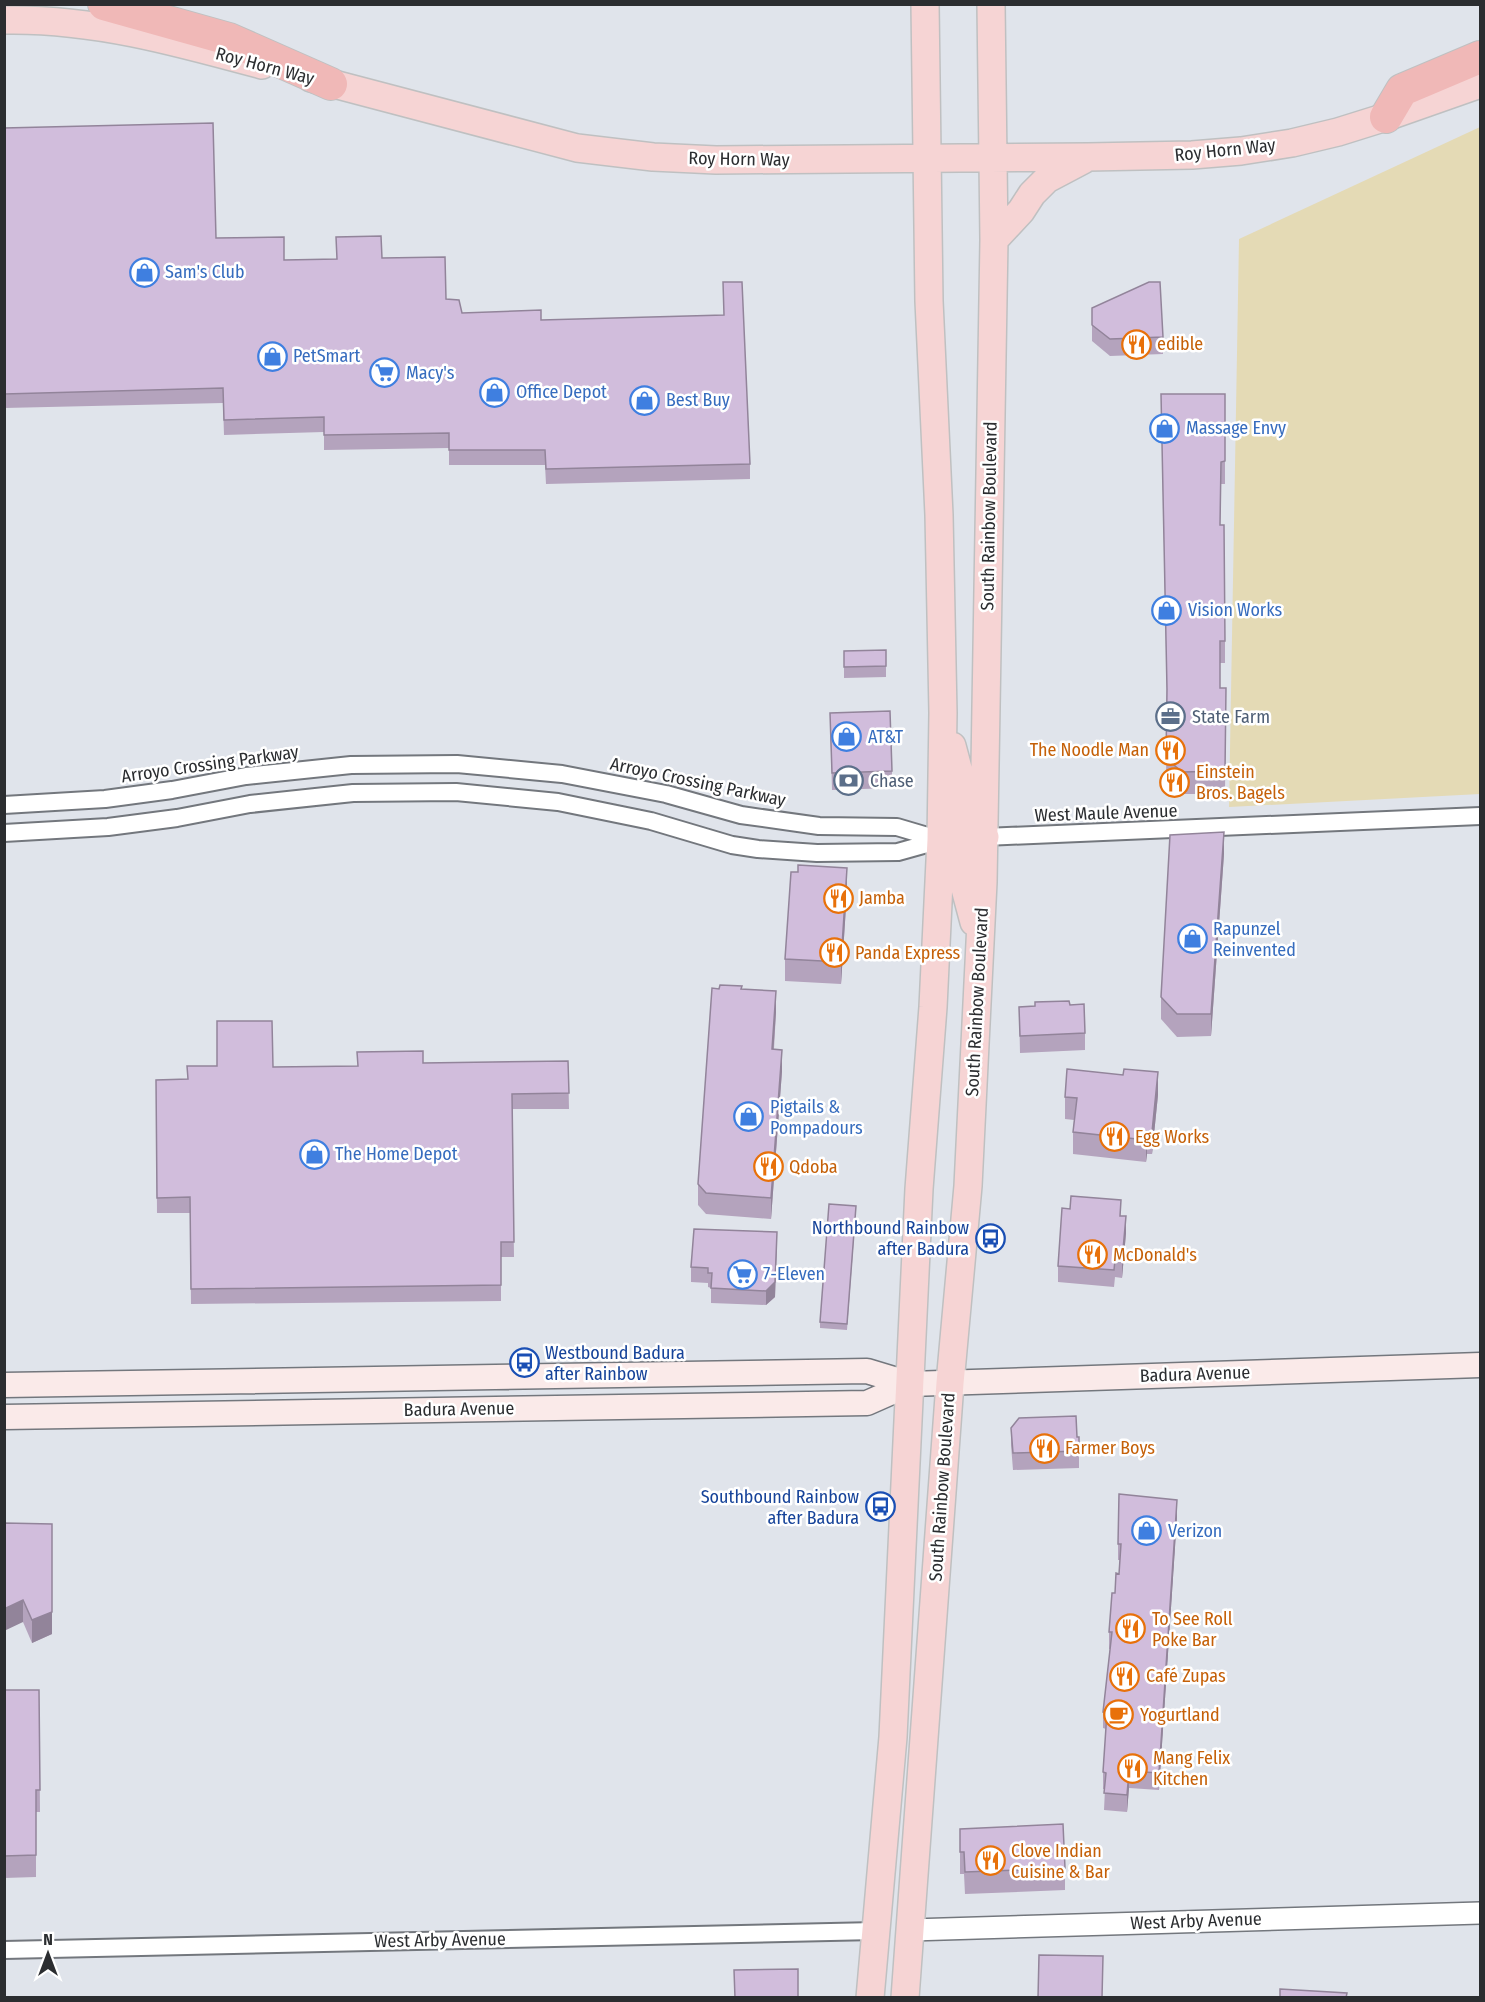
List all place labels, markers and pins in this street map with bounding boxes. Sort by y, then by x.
shop icon: Sam's Club [128,256,160,288]
place label: Sam's Club [165,261,245,283]
restaurant icon: edible [1120,328,1152,360]
place label: edible [1157,333,1203,355]
shop icon: PetSmart [256,340,288,372]
place label: PetSmart [293,345,361,367]
supermarket icon: Macy's [369,357,401,389]
place label: Macy's [406,362,455,384]
shop icon: Office Depot [479,376,511,408]
place label: Office Depot [516,381,607,403]
shop icon: Best Buy [629,384,661,416]
place label: Best Buy [666,389,730,411]
shop icon: Massage Envy [1149,412,1181,444]
place label: Massage Envy [1186,417,1286,439]
shop icon: Vision Works [1151,594,1183,626]
place label: Vision Works [1188,599,1282,621]
office icon: State Farm [1155,701,1187,733]
place label: State Farm [1192,706,1270,728]
shop icon: AT&T [831,721,863,753]
place label: AT&T [868,726,904,748]
restaurant icon: The Noodle Man [1154,734,1186,766]
place label: The Noodle Man [1030,739,1149,761]
place label: Einstein Bros. Bagels [1196,761,1285,804]
bank icon: Chase [833,765,865,797]
restaurant icon: Einstein Bros. Bagels [1159,766,1191,798]
place label: Chase [870,770,914,792]
restaurant icon: Jamba [822,882,854,914]
place label: Jamba [859,887,905,909]
place label: Rapunzel Reinvented [1213,918,1296,961]
shop icon: Rapunzel Reinvented [1176,923,1208,955]
restaurant icon: Panda Express [818,937,850,969]
place label: Panda Express [855,942,961,964]
place label: Pigtails & Pompadours [770,1096,863,1139]
shop icon: Pigtails & Pompadours [733,1101,765,1133]
restaurant icon: Egg Works [1098,1121,1130,1153]
place label: Egg Works [1135,1126,1210,1148]
shop icon: The Home Depot [298,1138,330,1170]
place label: The Home Depot [335,1143,458,1165]
restaurant icon: Qdoba [752,1151,784,1183]
place label: Qdoba [789,1156,838,1178]
place label: Northbound Rainbow after Badura [812,1217,969,1260]
bus stop icon: Northbound Rainbow after Badura [974,1222,1006,1254]
restaurant icon: McDonald's [1076,1239,1108,1271]
place label: McDonald's [1113,1244,1197,1266]
supermarket icon: 7-Eleven [726,1258,758,1290]
place label: 7-Eleven [763,1263,825,1285]
place label: Westbound Badura after Rainbow [545,1342,685,1385]
bus stop icon: Westbound Badura after Rainbow [508,1347,540,1379]
restaurant icon: Farmer Boys [1028,1432,1060,1464]
place label: Farmer Boys [1065,1437,1155,1459]
place label: Southbound Rainbow after Badura [701,1486,859,1529]
bus stop icon: Southbound Rainbow after Badura [864,1491,896,1523]
shop icon: Verizon [1131,1515,1163,1547]
place label: Verizon [1168,1520,1222,1542]
place label: To See Roll Poke Bar [1152,1608,1233,1651]
restaurant icon: To See Roll Poke Bar [1115,1613,1147,1645]
restaurant icon: Café Zupas [1109,1660,1141,1692]
place label: Café Zupas [1146,1665,1226,1687]
cafe icon: Yogurtland [1103,1699,1135,1731]
place label: Yogurtland [1140,1704,1220,1726]
place label: Mang Felix Kitchen [1153,1747,1230,1790]
restaurant icon: Mang Felix Kitchen [1116,1752,1148,1784]
place label: Clove Indian Cuisine & Bar [1011,1840,1110,1883]
restaurant icon: Clove Indian Cuisine & Bar [974,1845,1006,1877]

